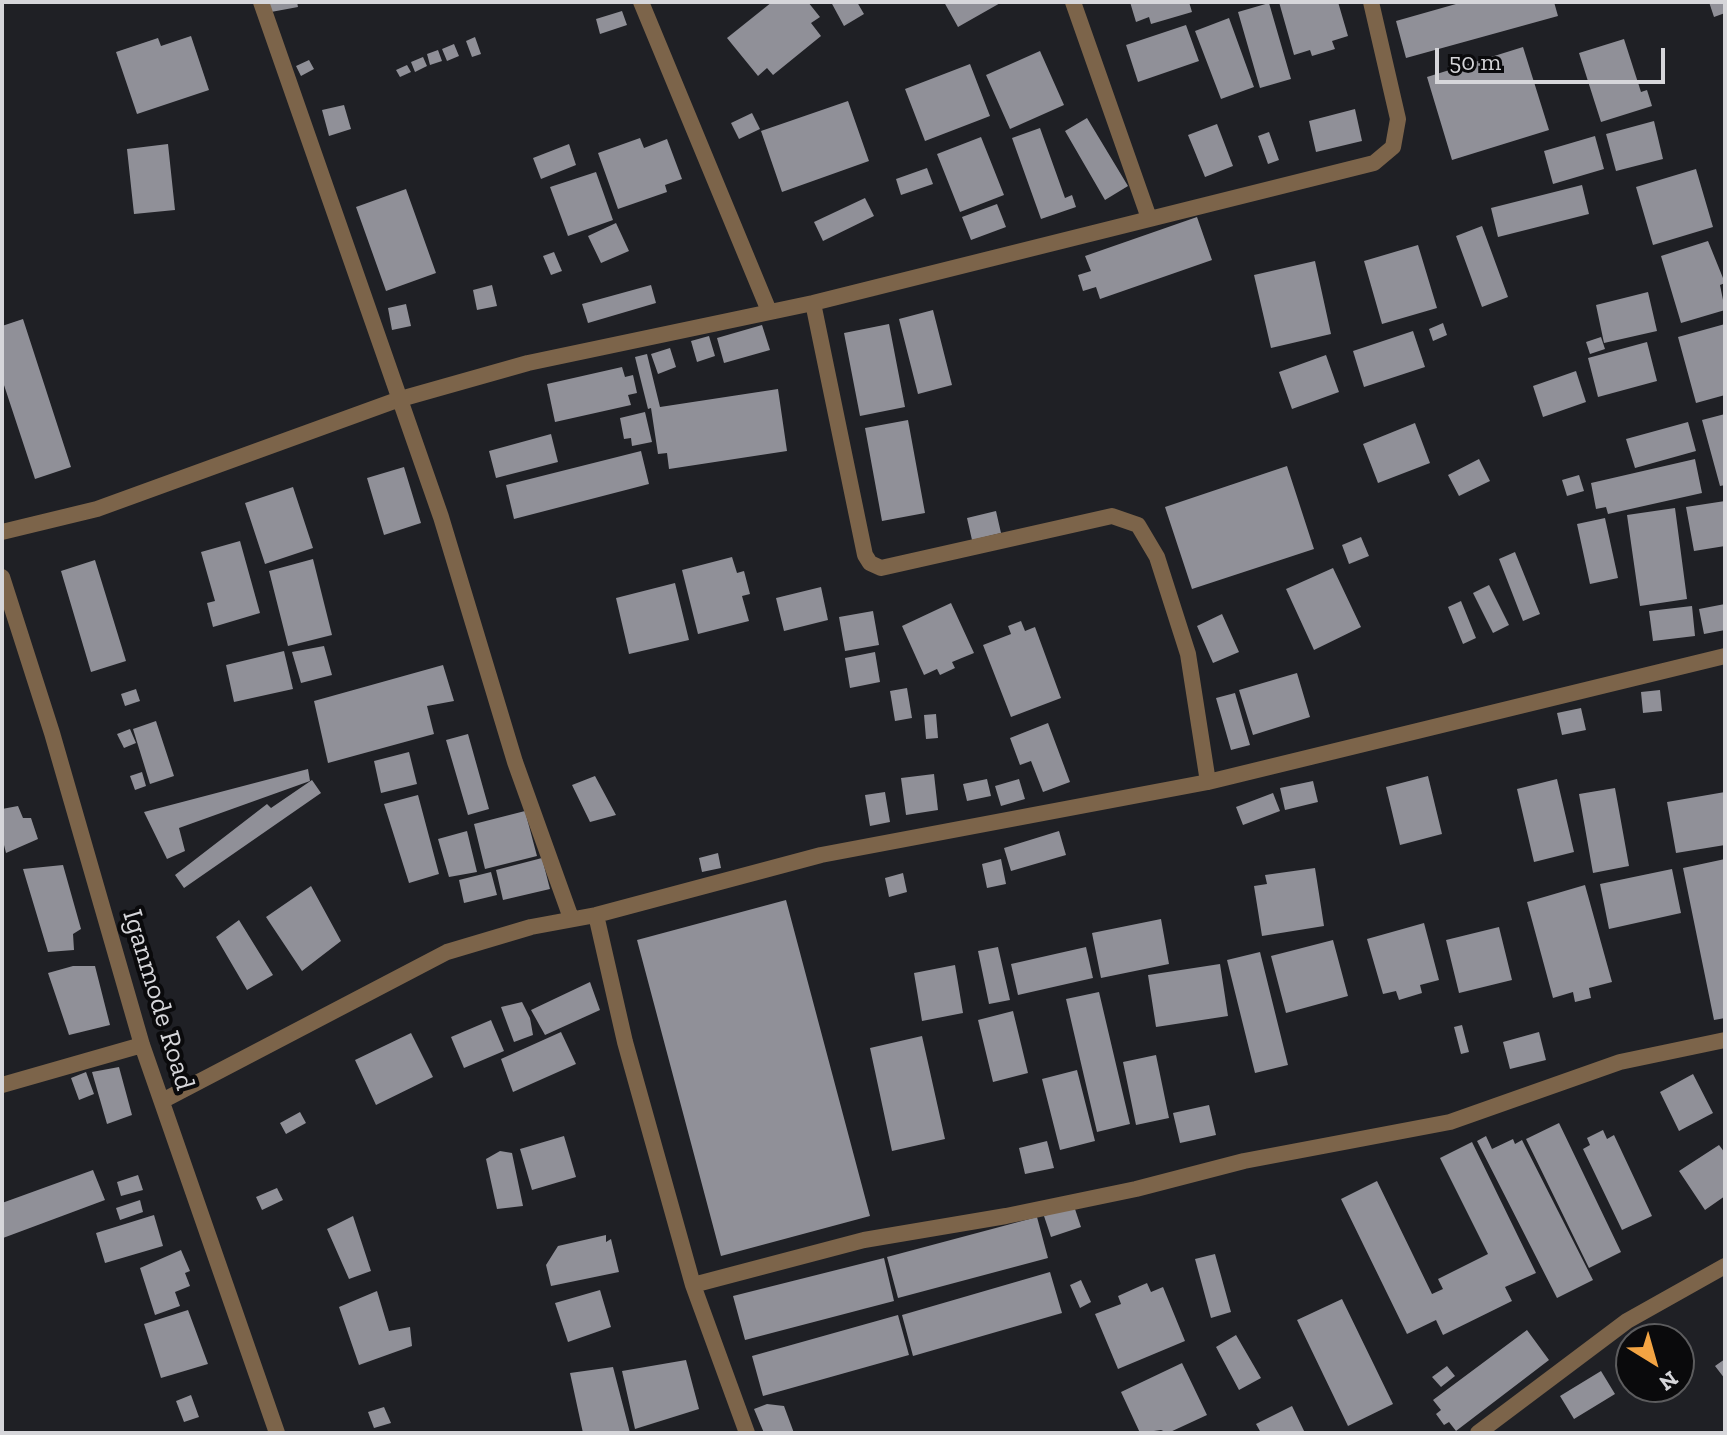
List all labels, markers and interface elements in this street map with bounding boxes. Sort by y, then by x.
scale bar [1439,32,1669,82]
text: 50 m [1449,47,1501,76]
street label: Iganmode Road [115,906,201,1094]
north arrow [1615,1323,1695,1403]
text: N [1654,1365,1683,1397]

